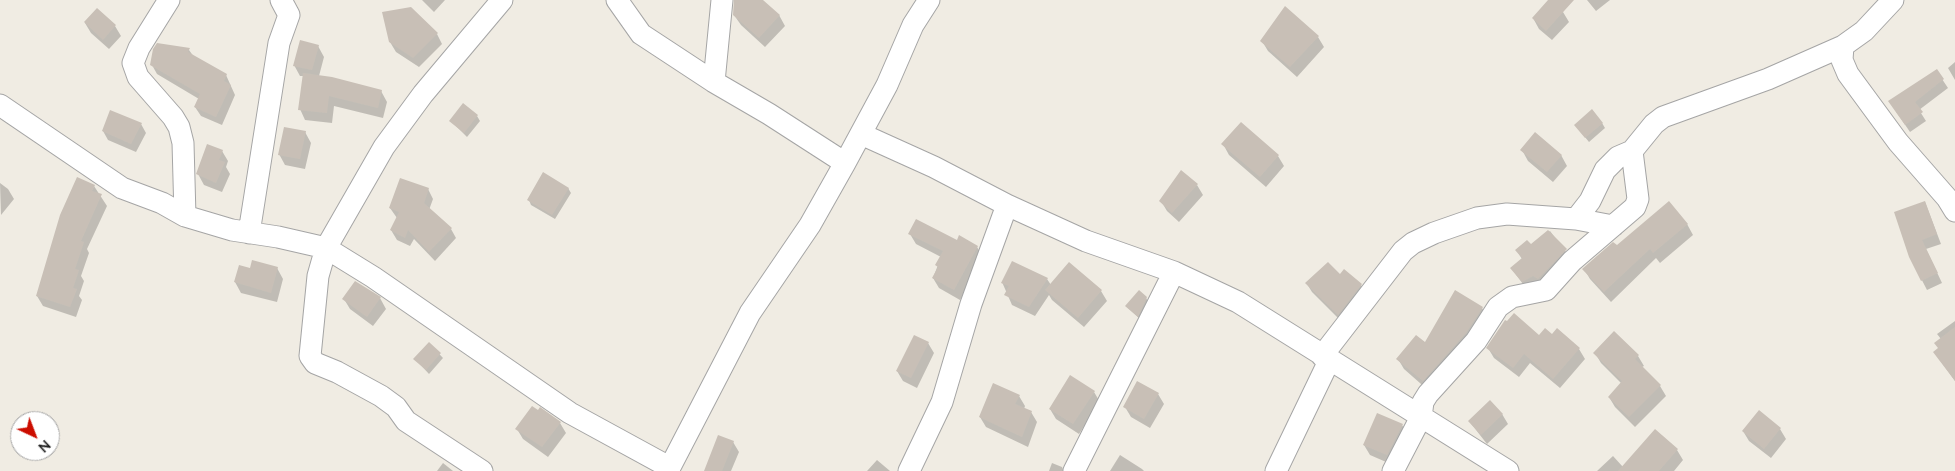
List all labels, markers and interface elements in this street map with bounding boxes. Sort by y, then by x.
north arrow [10,411,60,461]
text: N [35,436,55,456]

